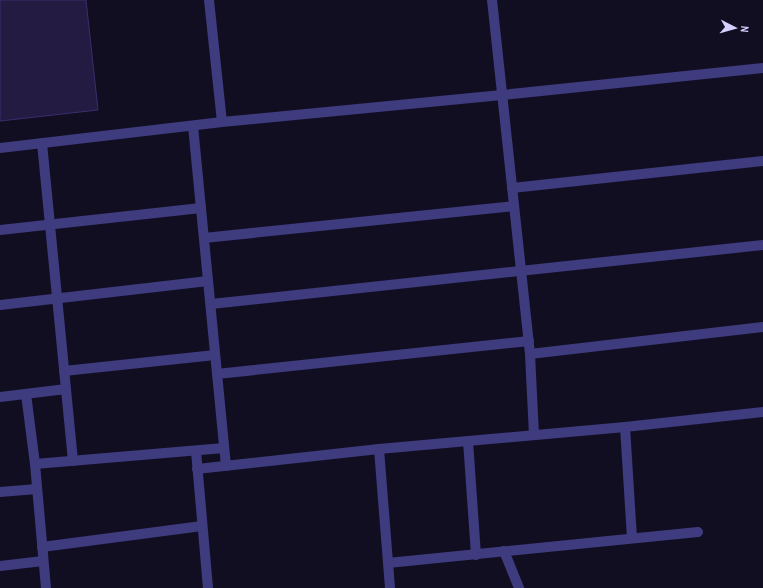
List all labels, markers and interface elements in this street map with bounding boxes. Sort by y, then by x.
north arrow [715,8,755,48]
text: N [738,25,752,33]

